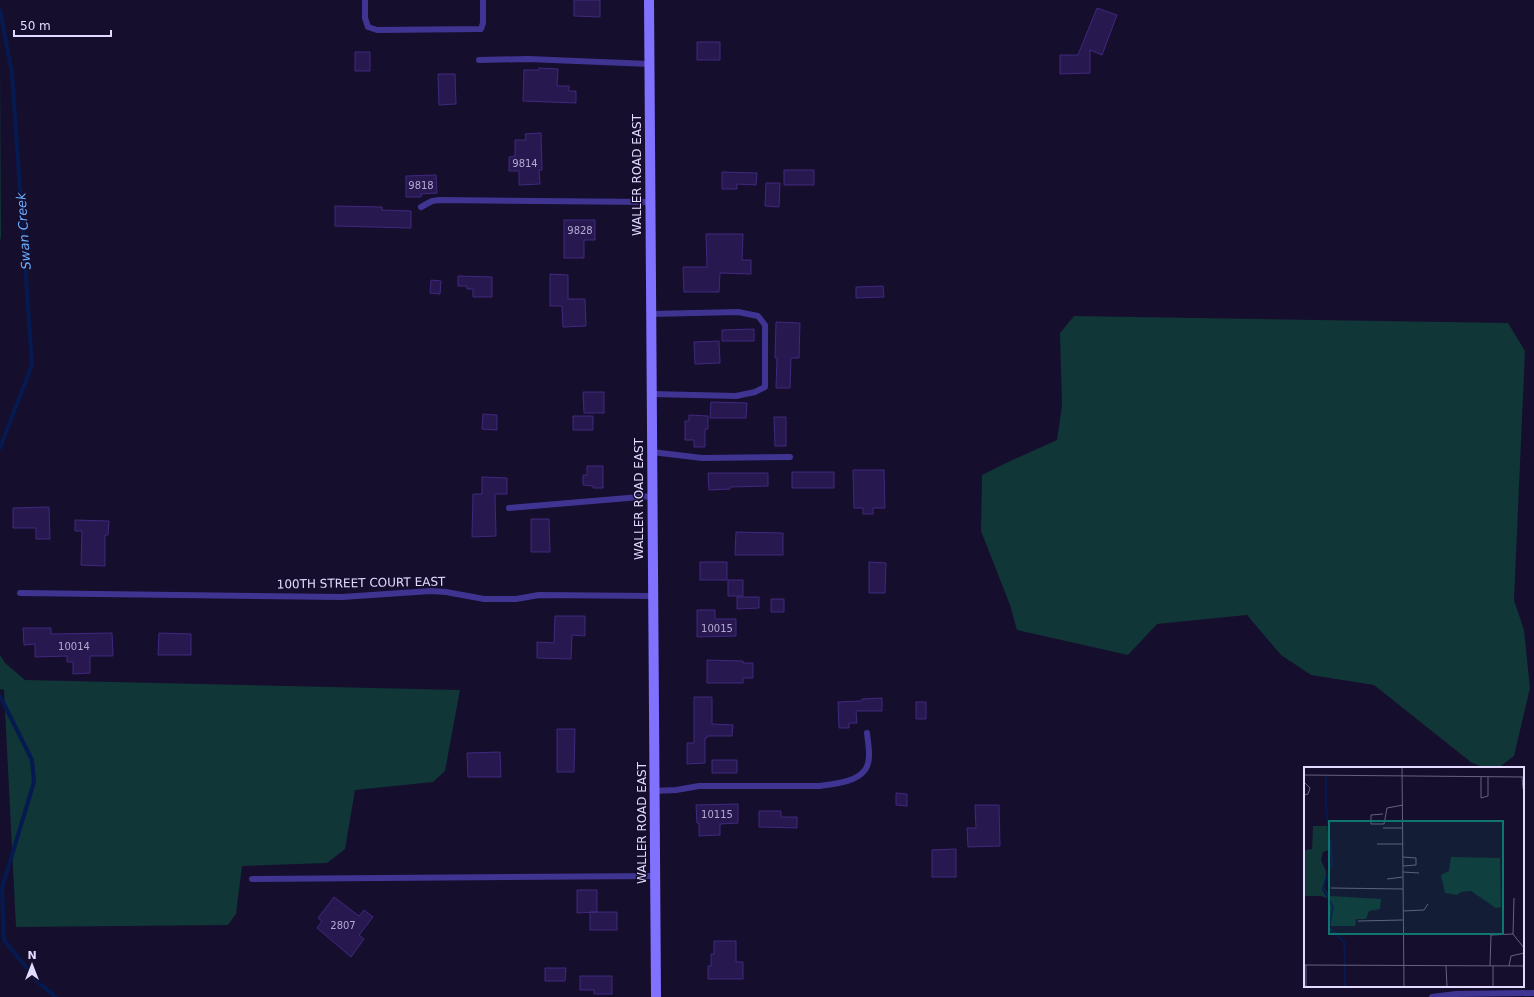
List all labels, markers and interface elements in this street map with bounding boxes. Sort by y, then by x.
scale bar [14,12,111,38]
text: 50 m [20,19,51,33]
street label: WALLER ROAD EAST [630,113,644,236]
house number: 9814 [512,158,538,169]
house number: 9818 [408,180,434,191]
water label: Swan Creek [13,191,34,270]
house number: 9828 [567,225,593,236]
street label: WALLER ROAD EAST [632,437,646,560]
street label: 100TH STREET COURT EAST [277,575,446,591]
house number: 10015 [701,623,733,634]
house number: 10014 [58,641,90,652]
street label: WALLER ROAD EAST [635,761,649,884]
inset map [1304,767,1524,987]
house number: 10115 [701,809,733,820]
house number: 2807 [330,920,356,931]
north arrow [12,945,52,985]
text: N [27,949,37,962]

